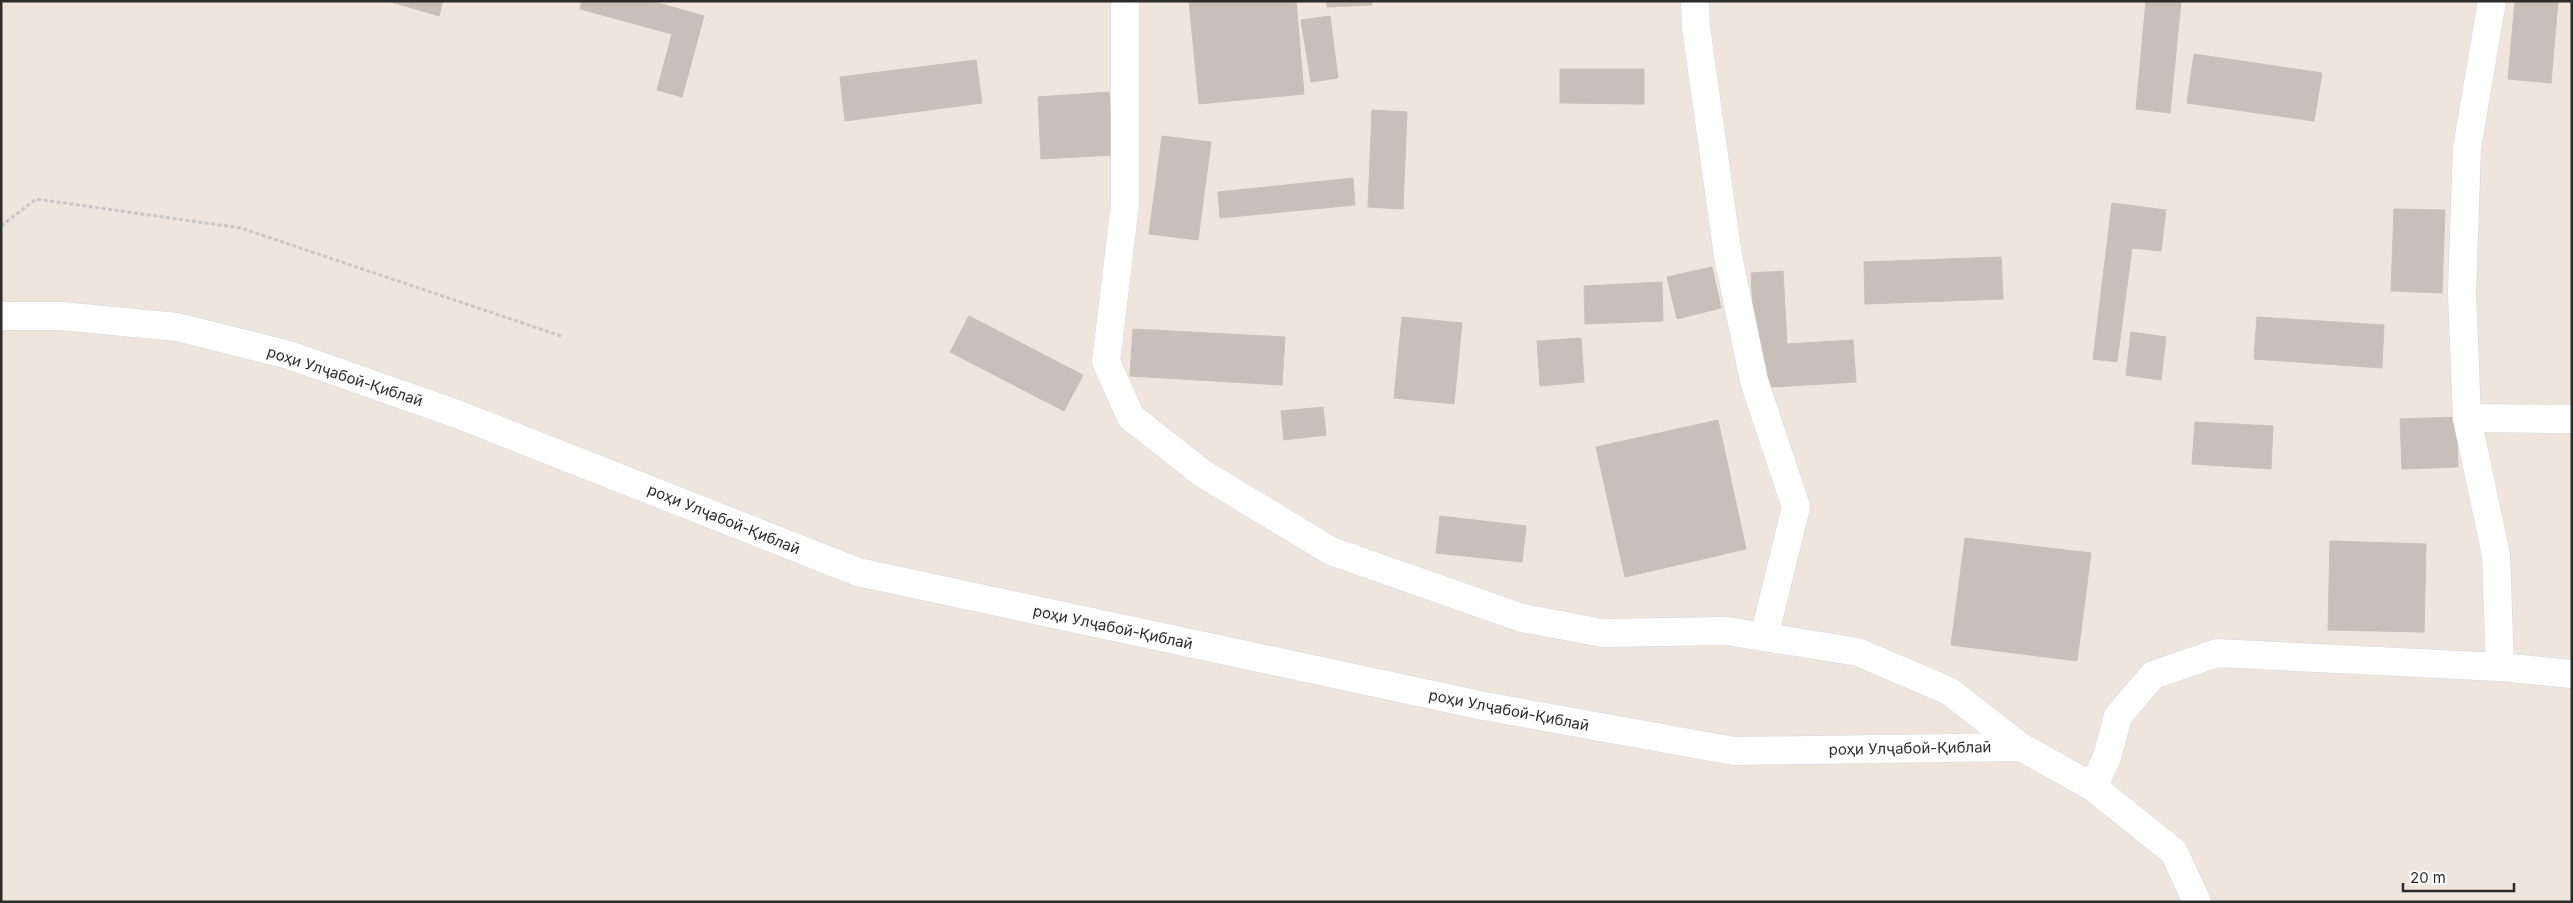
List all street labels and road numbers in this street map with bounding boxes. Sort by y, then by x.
street label: роҳи Улҷабой-Қиблаӣ [265,342,425,410]
street label: роҳи Улҷабой-Қиблаӣ [645,480,803,558]
street label: роҳи Улҷабой-Қиблаӣ [1031,601,1195,653]
street label: роҳи Улҷабой-Қиблаӣ [1427,685,1591,735]
street label: роҳи Улҷабой-Қиблаӣ [1828,737,1992,759]

